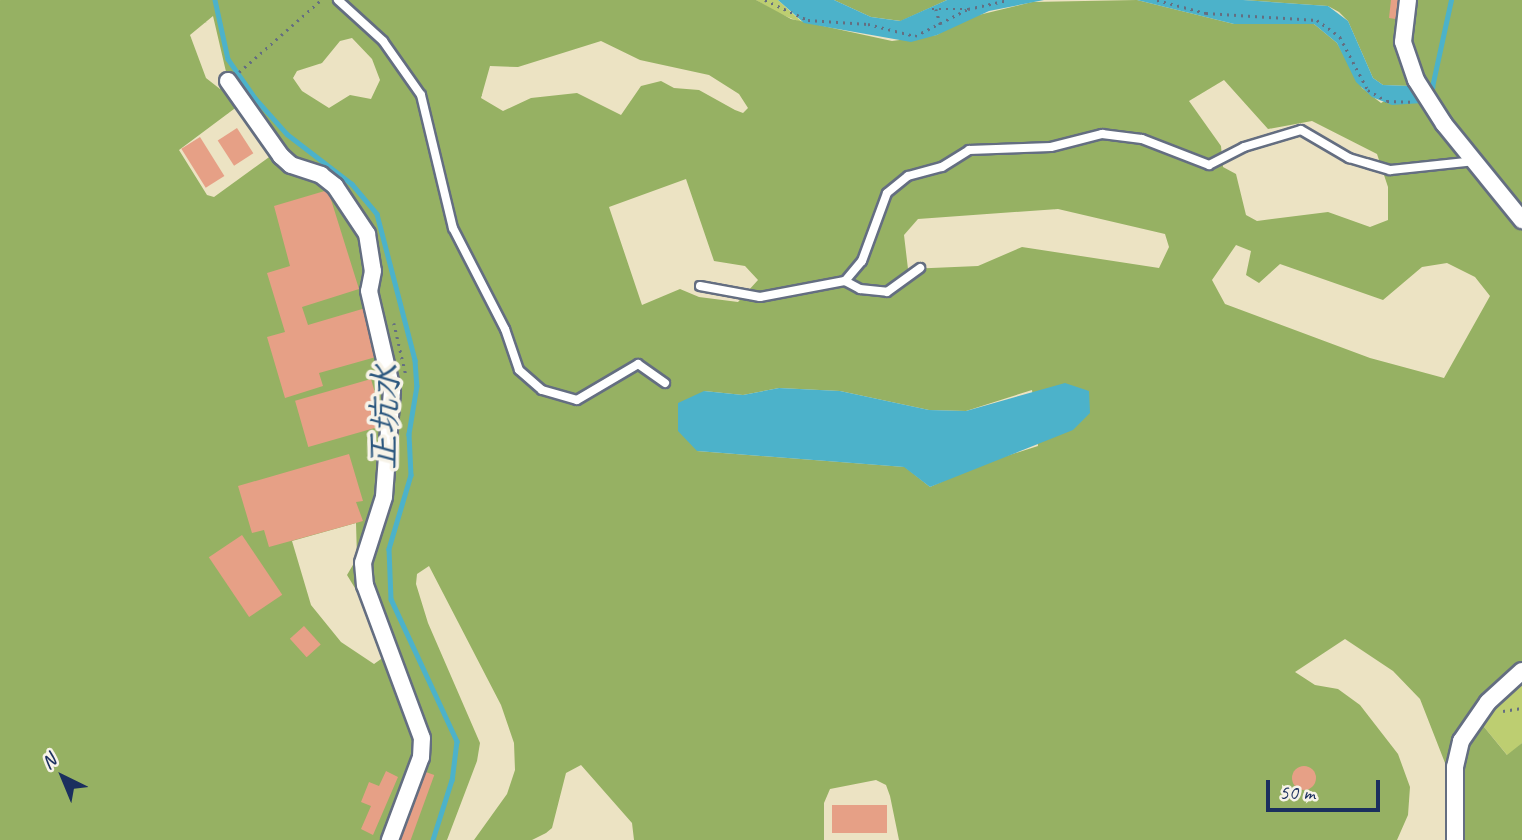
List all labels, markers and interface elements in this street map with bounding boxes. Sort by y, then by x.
water label: 正坑水 [362,364,408,470]
north arrow [28,742,98,812]
text: N [36,749,61,774]
scale bar [1270,766,1384,810]
text: 50 m [1279,779,1315,805]

